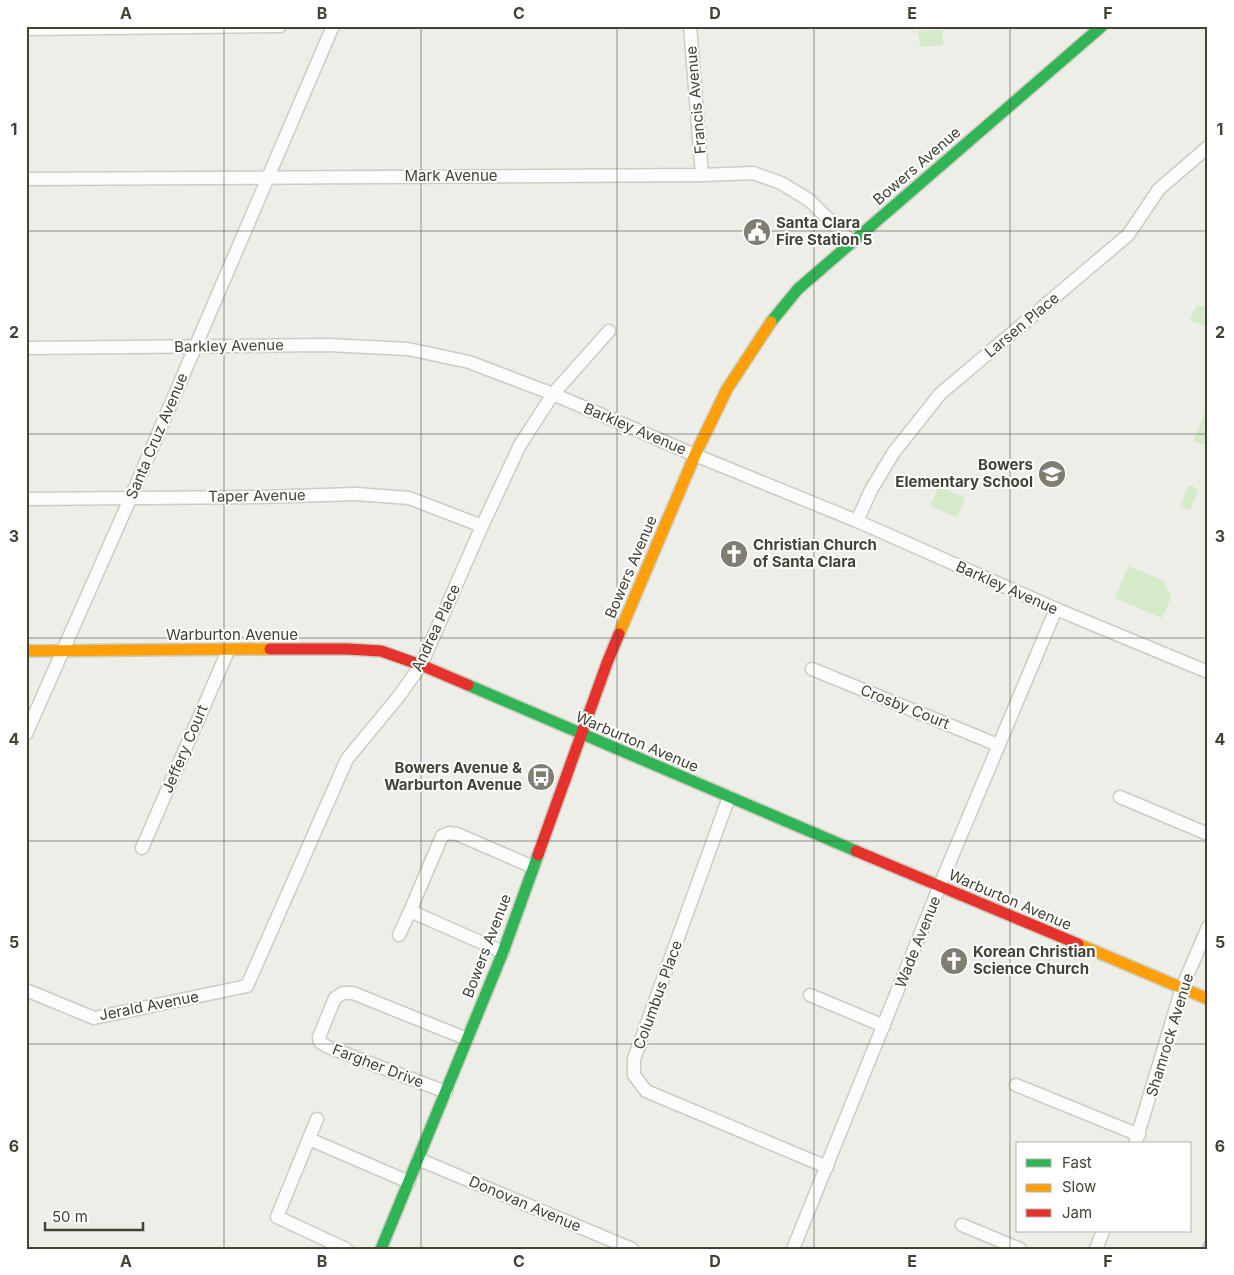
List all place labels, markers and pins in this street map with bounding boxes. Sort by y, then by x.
place label: Santa Clara Fire Station 5 [776,213,872,249]
public building icon: Santa Clara Fire Station 5 [742,217,772,247]
place label: Bowers Elementary School [895,455,1033,491]
school or university icon: Bowers Elementary School [1037,459,1067,489]
place label: Christian Church of Santa Clara [753,535,877,571]
church icon: Christian Church of Santa Clara [719,539,749,569]
place label: Bowers Avenue & Warburton Avenue [384,758,522,794]
bus stop icon: Bowers Avenue & Warburton Avenue [526,762,556,792]
place label: Korean Christian Science Church [973,942,1096,978]
church icon: Korean Christian Science Church [939,946,969,976]

